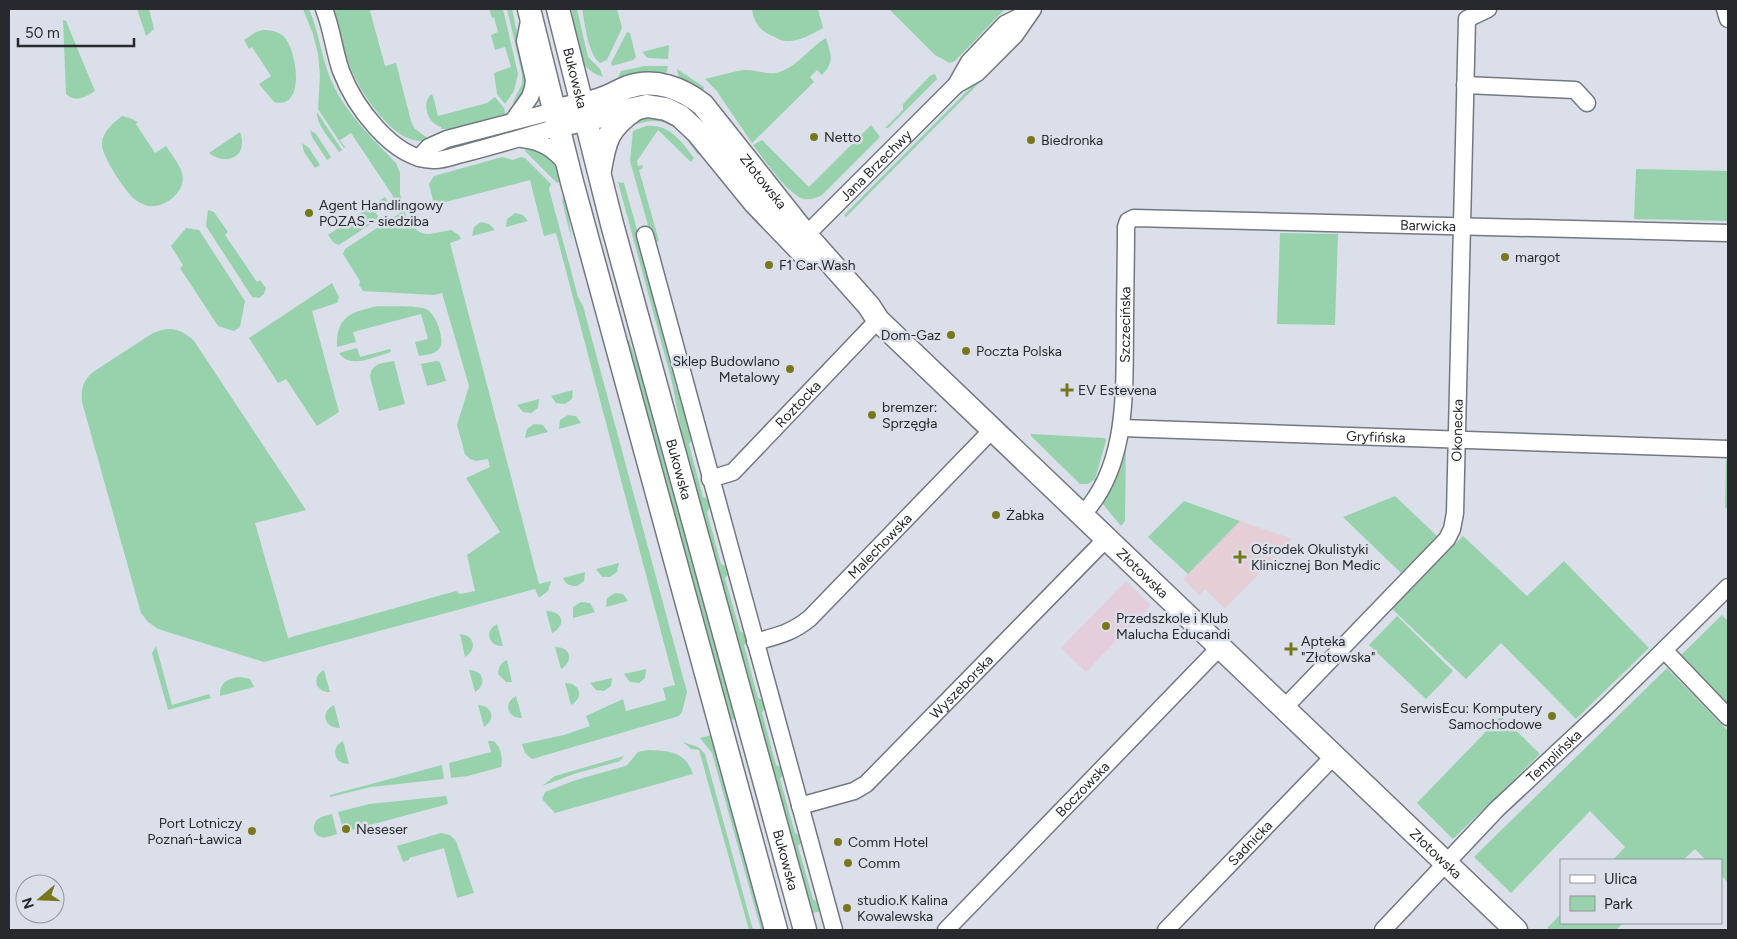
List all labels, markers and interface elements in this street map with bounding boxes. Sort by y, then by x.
scale bar [18,15,134,47]
text: 50 m [25,24,60,42]
street label: Bukowska [559,46,591,110]
street label: Jana Brzechwy [836,125,916,205]
place label: Netto [824,129,861,146]
marker: Netto [808,131,820,143]
place label: Biedronka [1041,132,1103,149]
marker: Biedronka [1025,134,1037,146]
street label: Złotowska [736,150,791,212]
place label: Agent Handlingowy POZAS - siedziba [319,197,444,230]
marker: Agent Handlingowy POZAS - siedziba [303,207,315,219]
street label: Barwicka [1400,216,1456,235]
place label: margot [1515,249,1560,266]
marker: margot [1499,251,1511,263]
place label: F1 Car Wash [779,257,856,274]
marker: F1 Car Wash [763,259,775,271]
street label: Szczecińska [1116,287,1134,363]
place label: Dom-Gaz [881,327,941,344]
marker: Dom-Gaz [945,329,957,341]
place label: Poczta Polska [976,343,1062,360]
marker: Poczta Polska [960,345,972,357]
place label: Sklep Budowlano Metalowy [673,353,781,386]
marker: Sklep Budowlano Metalowy [784,363,796,375]
street label: Roztocka [772,377,824,431]
place label: EV Estevena [1078,382,1157,399]
marker: EV Estevena [1060,383,1074,397]
place label: bremzer: Sprzęgła [882,399,937,432]
street label: Okonecka [1448,399,1466,462]
marker: bremzer: Sprzęgła [866,409,878,421]
street label: Gryfińska [1346,427,1406,446]
street label: Bukowska [663,437,695,502]
place label: Żabka [1006,507,1044,524]
marker: Żabka [990,509,1002,521]
street label: Malechowska [844,510,915,582]
place label: Ośrodek Okulistyki Klinicznej Bon Medic [1251,541,1381,574]
street label: Złotowska [1113,544,1172,602]
marker: Ośrodek Okulistyki Klinicznej Bon Medic [1233,550,1247,564]
place label: Przedszkole i Klub Malucha Educandi [1116,610,1230,643]
marker: Przedszkole i Klub Malucha Educandi [1100,620,1112,632]
place label: Apteka "Złotowska" [1301,633,1375,666]
marker: Apteka "Złotowska" [1285,643,1297,655]
street label: Wyszeborska [926,651,996,722]
place label: SerwisEcu: Komputery Samochodowe [1400,700,1543,733]
marker: SerwisEcu: Komputery Samochodowe [1546,710,1558,722]
street label: Templińska [1523,726,1585,786]
street label: Boczowska [1052,758,1113,820]
place label: Port Lotniczy Poznań-Ławica [147,815,243,848]
street label: Sadnicka [1224,817,1276,869]
place label: Neseser [356,821,408,838]
marker: Neseser [340,823,352,835]
marker: Port Lotniczy Poznań-Ławica [246,825,258,837]
street label: Złotowska [1406,825,1466,882]
street label: Bukowska [769,828,802,892]
place label: Comm Hotel [848,834,928,851]
marker: Comm Hotel [832,836,844,848]
place label: Comm [858,855,900,872]
marker: Comm [842,857,854,869]
legend [1560,859,1722,924]
text: Ulica [1604,870,1637,888]
north arrow [15,874,65,924]
place label: studio.K Kalina Kowalewska [857,892,948,925]
text: N [18,895,38,911]
text: Park [1604,895,1633,913]
marker: studio.K Kalina Kowalewska [841,902,853,914]

